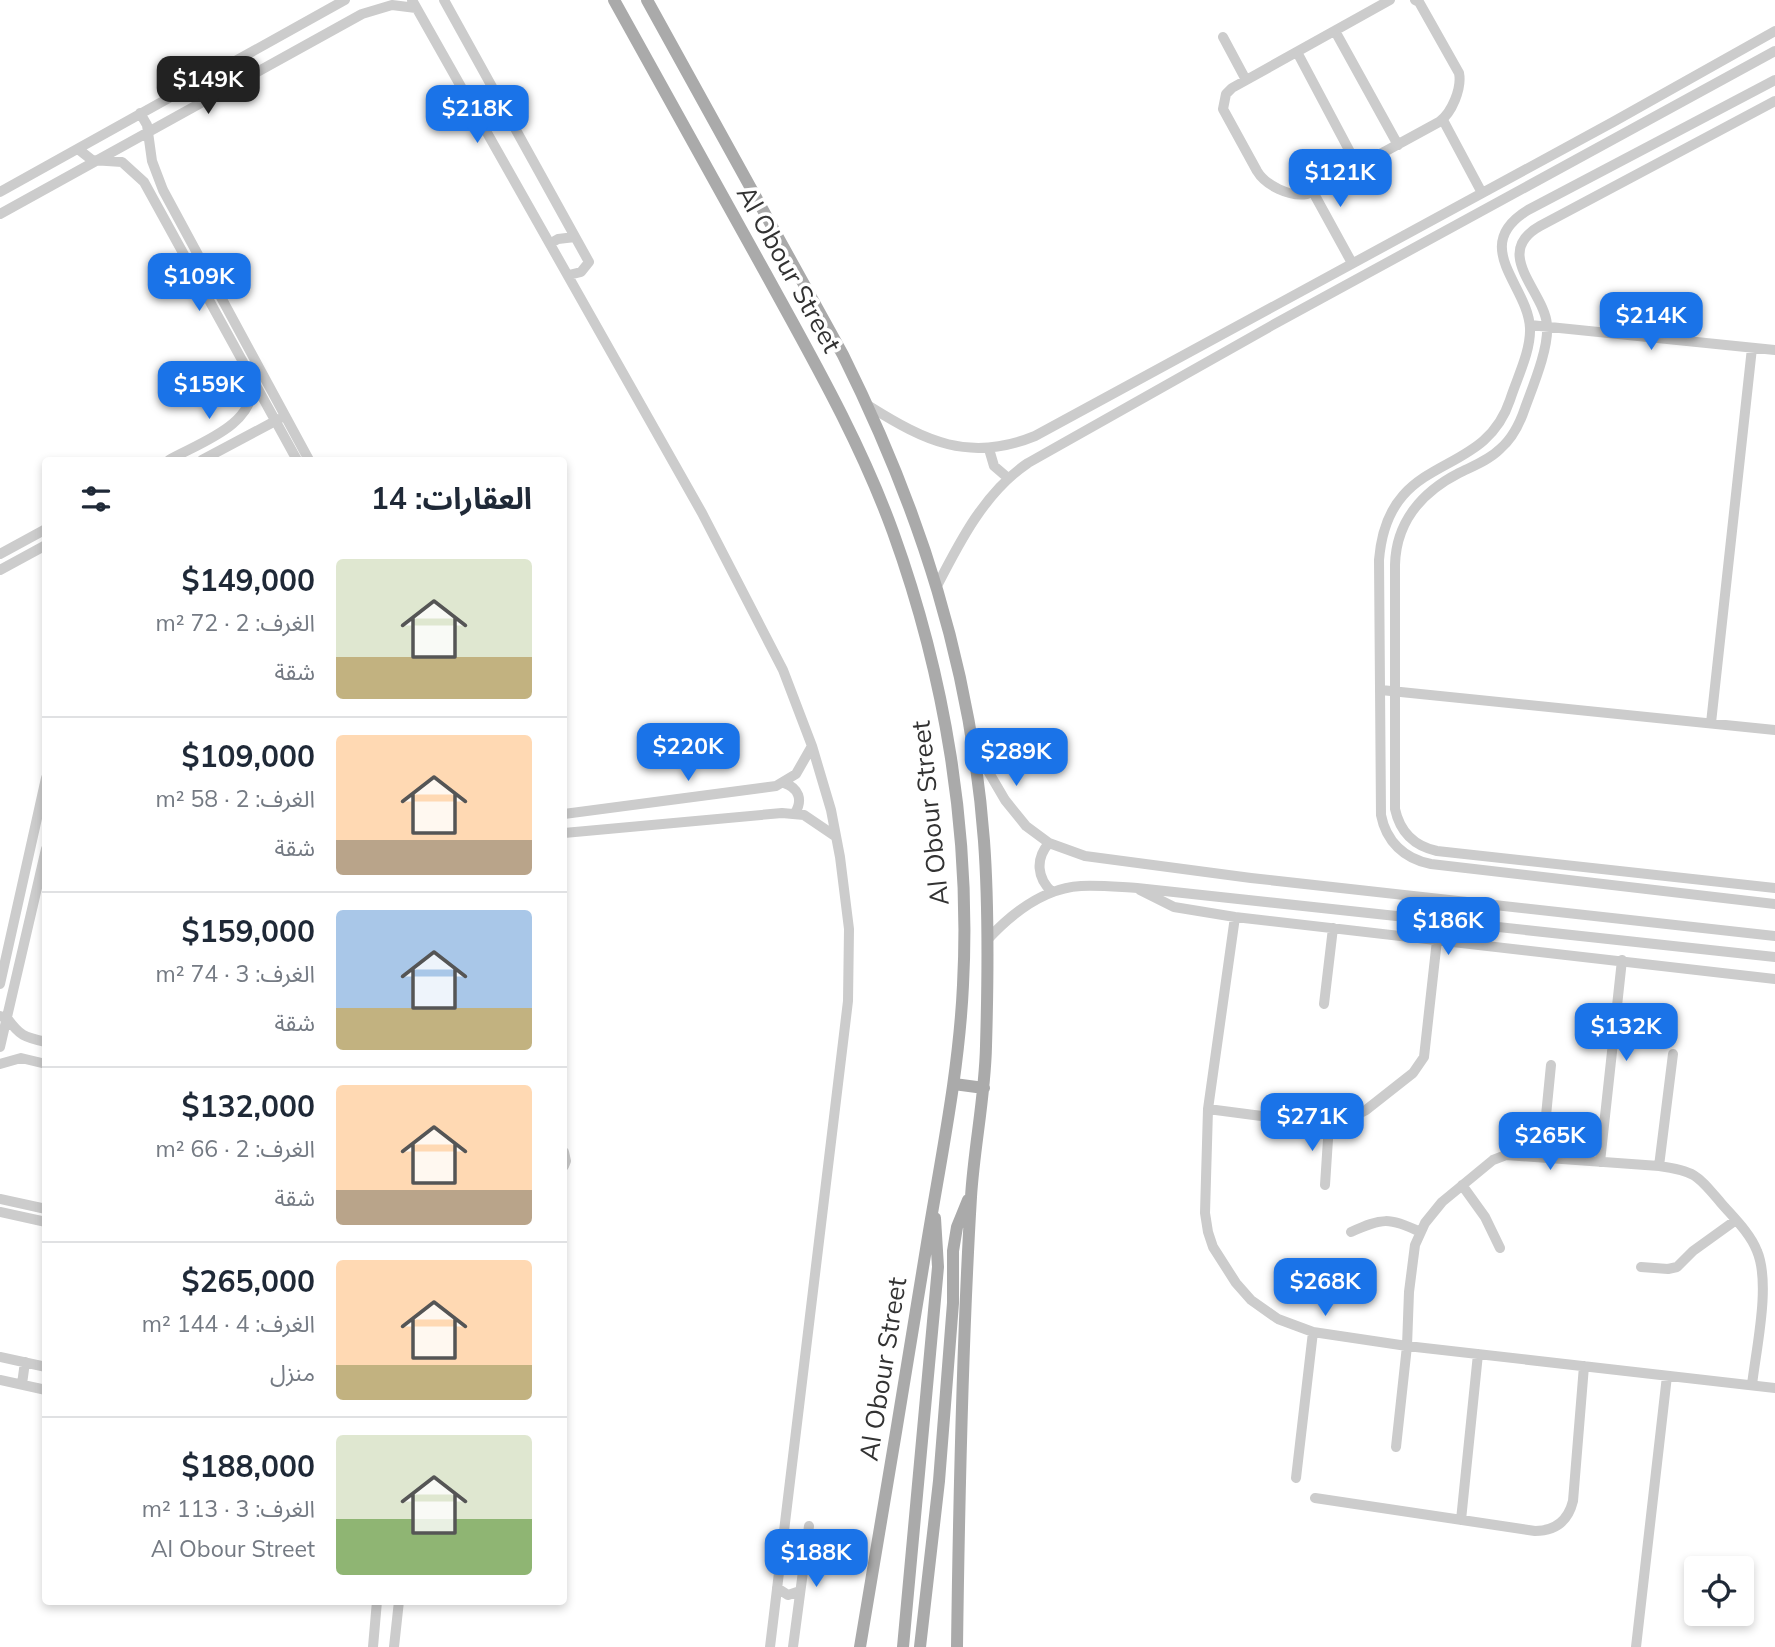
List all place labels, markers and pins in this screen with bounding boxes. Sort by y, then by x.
pin: $149K [159,57,257,116]
pin: $218K [428,86,526,145]
pin: $121K [1291,150,1389,209]
pin: $109K [150,254,248,313]
pin: $214K [1602,292,1700,352]
pin: $159K [160,362,258,421]
pin: $220K [639,724,737,783]
pin: $289K [967,728,1065,788]
pin: $186K [1399,898,1497,957]
pin: $132K [1577,1004,1675,1063]
pin: $271K [1263,1094,1361,1153]
pin: $265K [1501,1112,1599,1172]
pin: $268K [1276,1258,1374,1318]
pin: $188K [767,1530,865,1589]

